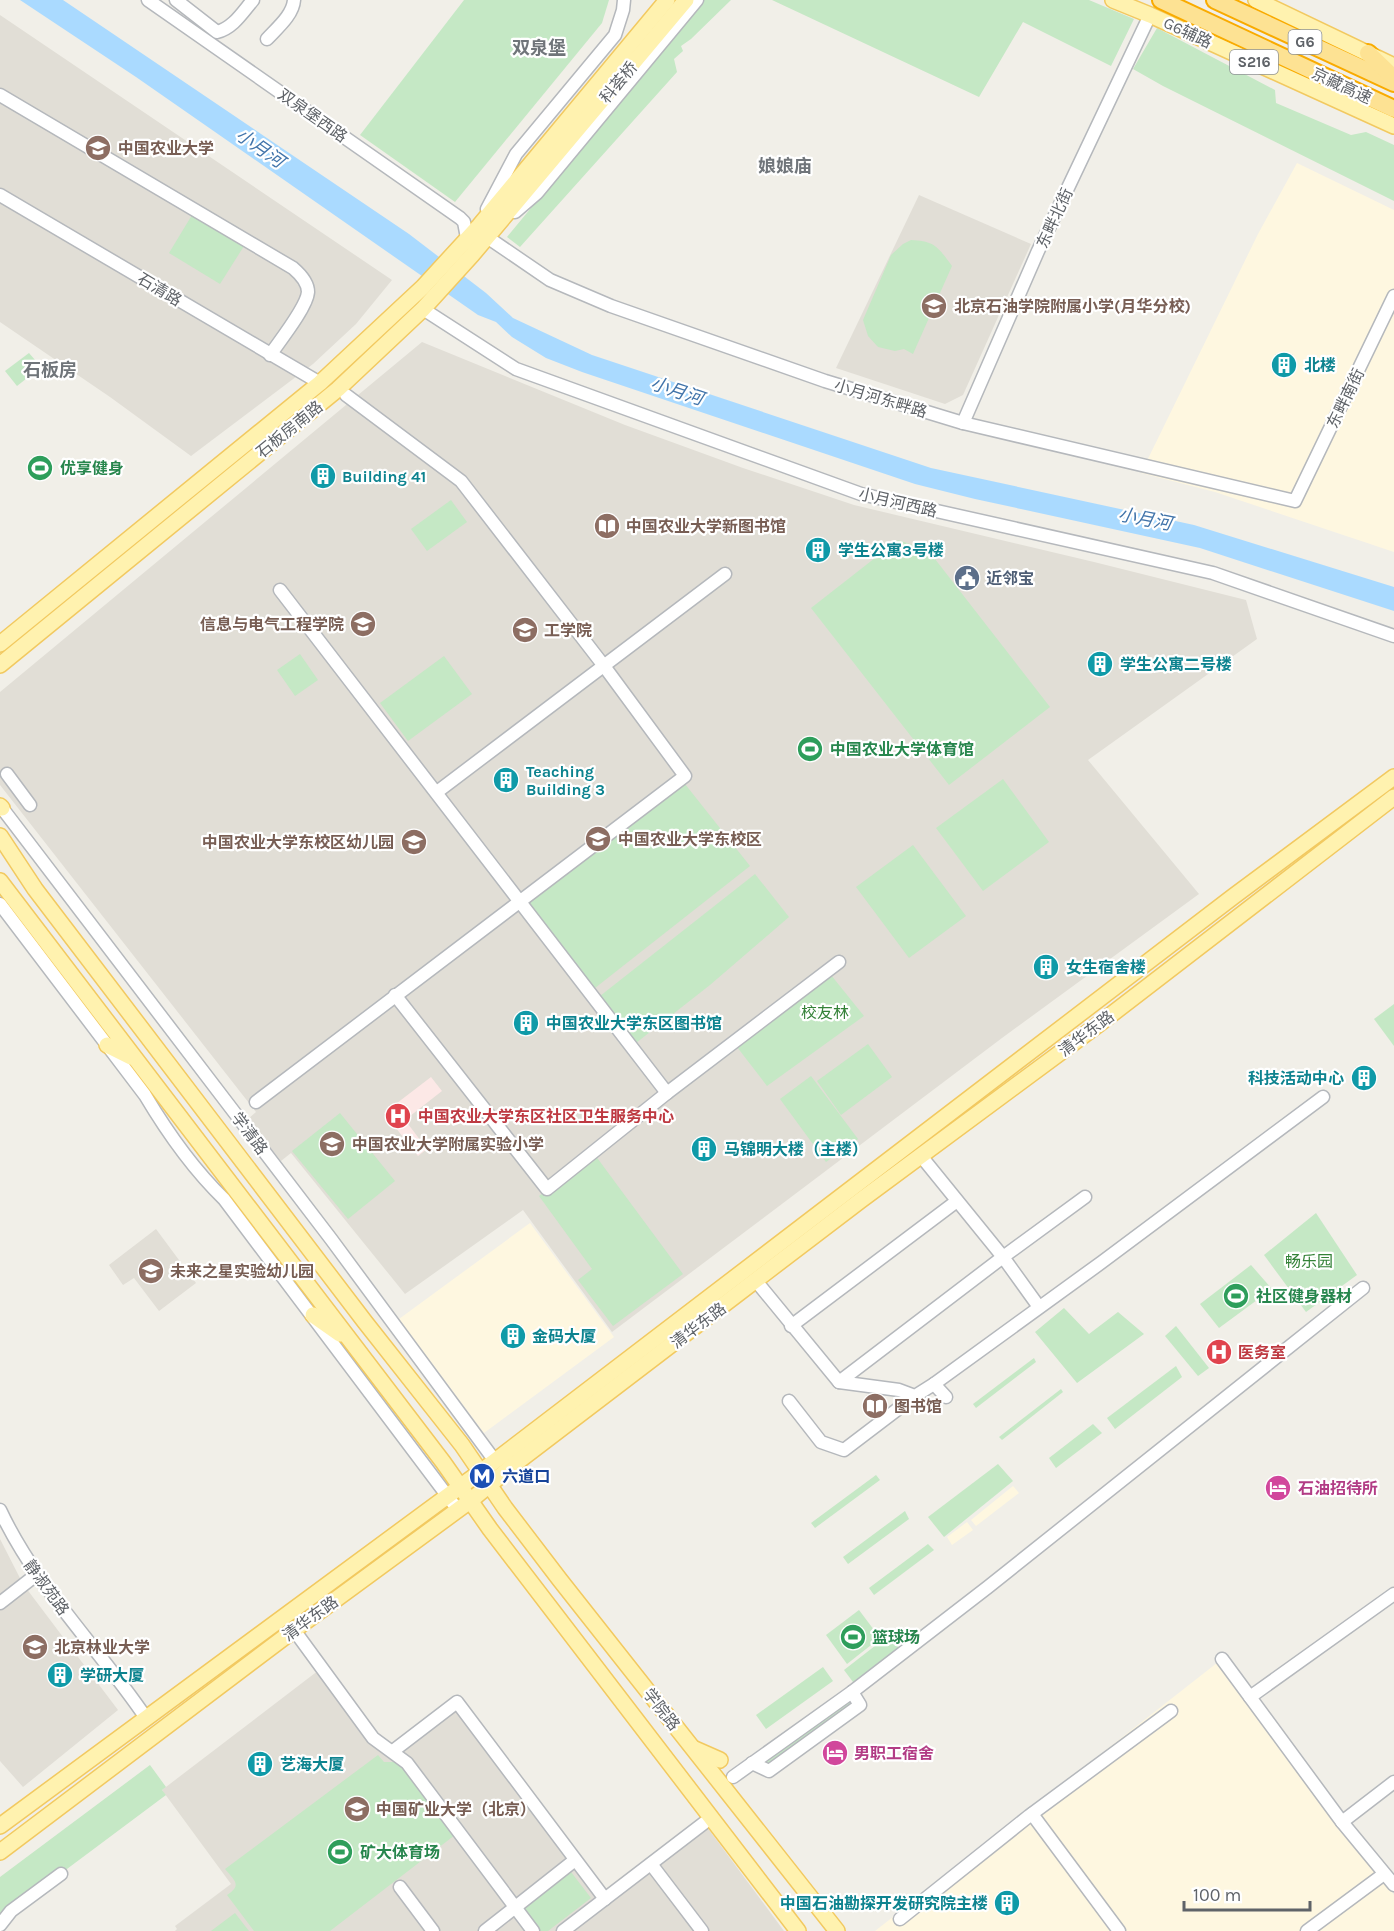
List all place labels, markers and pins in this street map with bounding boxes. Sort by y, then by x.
school or university icon: 中国农业大学 [83,133,113,163]
place label: 中国农业大学 [118,139,214,158]
school or university icon: 北京石油学院附属小学(月华分校) [919,291,949,321]
place label: 北京石油学院附属小学(月华分校) [954,297,1191,316]
building icon: 北楼 [1269,350,1299,380]
place label: 北楼 [1304,356,1336,375]
sports icon: 优享健身 [25,453,55,483]
place label: 优享健身 [60,459,124,478]
building icon: Building 41 [308,461,338,491]
place label: Building 41 [342,467,426,486]
library icon: 中国农业大学新图书馆 [592,511,622,541]
place label: 中国农业大学新图书馆 [626,517,786,536]
building icon: 学生公寓3号楼 [803,535,833,565]
place label: 学生公寓3号楼 [838,541,944,560]
public building icon: 近邻宝 [952,563,982,593]
place label: 近邻宝 [986,569,1034,588]
school or university icon: 信息与电气工程学院 [348,609,378,639]
place label: 信息与电气工程学院 [200,615,344,634]
school or university icon: 工学院 [510,615,540,645]
place label: 工学院 [544,621,592,640]
building icon: 学生公寓二号楼 [1085,649,1115,679]
place label: 学生公寓二号楼 [1120,655,1232,674]
sports icon: 中国农业大学体育馆 [795,734,825,764]
place label: 中国农业大学体育馆 [830,740,974,759]
place label: Teaching Building 3 [526,762,605,799]
building icon: Teaching Building 3 [491,765,521,795]
school or university icon: 中国农业大学东校区 [583,824,613,854]
school or university icon: 中国农业大学东校区幼儿园 [399,827,429,857]
place label: 中国农业大学东校区 [618,830,762,849]
place label: 中国农业大学东校区幼儿园 [202,833,394,852]
building icon: 女生宿舍楼 [1031,952,1061,982]
place label: 女生宿舍楼 [1066,958,1146,977]
building icon: 中国农业大学东区图书馆 [511,1008,541,1038]
place label: 中国农业大学东区图书馆 [546,1014,722,1033]
building icon: 科技活动中心 [1349,1063,1379,1093]
place label: 科技活动中心 [1248,1069,1344,1088]
hospital icon: 中国农业大学东区社区卫生服务中心 [383,1101,413,1131]
place label: 中国农业大学东区社区卫生服务中心 [418,1107,674,1126]
school or university icon: 中国农业大学附属实验小学 [317,1129,347,1159]
building icon: 马锦明大楼（主楼） [689,1134,719,1164]
place label: 中国农业大学附属实验小学 [352,1135,544,1154]
place label: 马锦明大楼（主楼） [724,1140,868,1159]
school or university icon: 未来之星实验幼儿园 [136,1256,166,1286]
place label: 未来之星实验幼儿园 [170,1262,314,1281]
sports icon: 社区健身器材 [1221,1281,1251,1311]
place label: 社区健身器材 [1256,1287,1352,1306]
building icon: 金码大厦 [498,1321,528,1351]
place label: 金码大厦 [532,1327,596,1346]
hospital icon: 医务室 [1204,1337,1234,1367]
place label: 医务室 [1238,1343,1286,1362]
library icon: 图书馆 [860,1391,890,1421]
place label: 图书馆 [894,1397,942,1416]
metro station icon: 六道口 [467,1461,497,1491]
place label: 六道口 [502,1467,550,1486]
hotel icon: 石油招待所 [1263,1473,1293,1503]
place label: 石油招待所 [1298,1479,1378,1498]
sports icon: 篮球场 [838,1622,868,1652]
place label: 篮球场 [872,1628,920,1647]
school or university icon: 北京林业大学 [20,1632,50,1662]
place label: 北京林业大学 [54,1638,150,1657]
building icon: 学研大厦 [45,1660,75,1690]
place label: 学研大厦 [80,1666,144,1685]
hotel icon: 男职工宿舍 [820,1738,850,1768]
place label: 男职工宿舍 [854,1744,934,1763]
building icon: 艺海大厦 [245,1749,275,1779]
place label: 艺海大厦 [280,1755,344,1774]
school or university icon: 中国矿业大学（北京） [342,1794,372,1824]
place label: 中国矿业大学（北京） [376,1800,536,1819]
sports icon: 矿大体育场 [325,1837,355,1867]
place label: 矿大体育场 [360,1843,440,1862]
building icon: 中国石油勘探开发研究院主楼 [992,1888,1022,1918]
place label: 中国石油勘探开发研究院主楼 [780,1894,988,1913]

